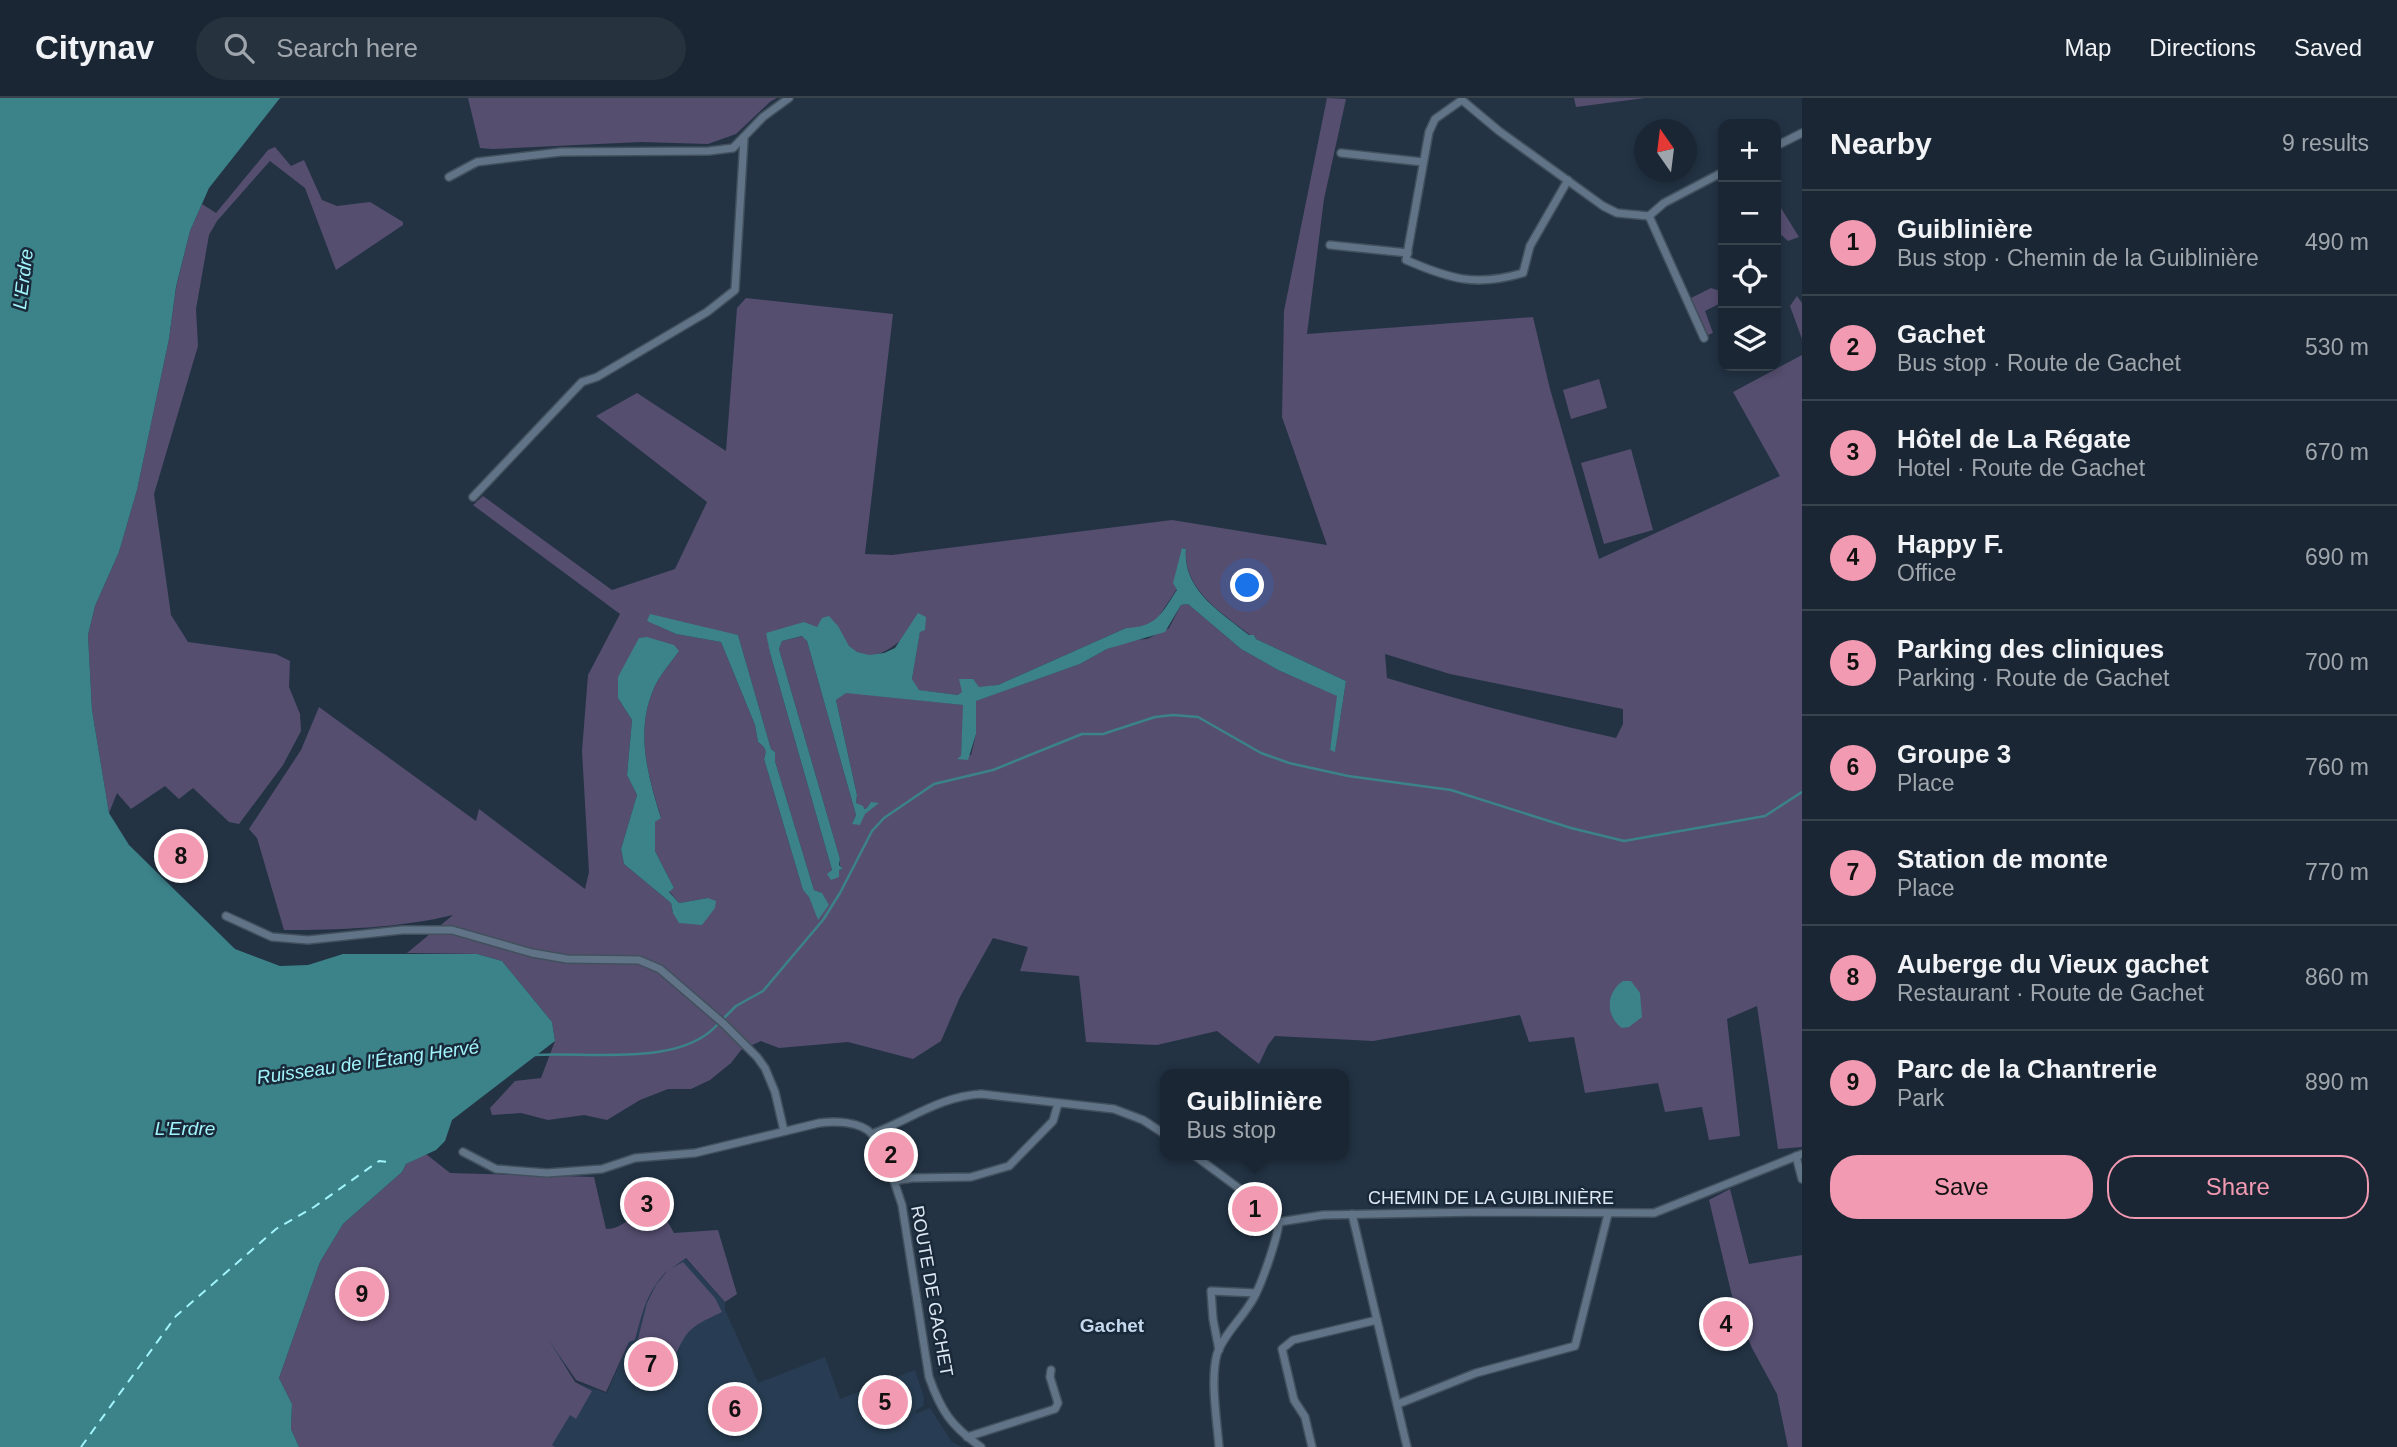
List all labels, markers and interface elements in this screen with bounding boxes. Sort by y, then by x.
search box [196,17,686,80]
text: Citynav [35,29,154,66]
icon: search [220,29,258,67]
text: Search here [276,33,418,63]
text: Map [2065,34,2111,61]
text: Directions [2149,34,2256,61]
text: Saved [2294,34,2362,61]
north arrow [1634,119,1697,182]
map controls [1718,119,1781,371]
button: + [1718,119,1781,182]
text: Nearby [1830,127,1932,160]
text: 9 results [2282,130,2369,156]
button: − [1718,182,1781,245]
text: Guiblinière [1897,214,2033,244]
text: 1 [1847,229,1859,255]
text: 490 m [2305,229,2369,255]
button: locate [1718,245,1781,308]
text: Bus stop · Chemin de la Guiblinière [1897,245,2259,271]
water label: L'Erdre [9,248,37,310]
button: layers [1718,308,1781,371]
text: Gachet [1897,319,1985,349]
text: 2 [1847,334,1859,360]
text: 530 m [2305,334,2369,360]
text: Bus stop · Route de Gachet [1897,350,2181,376]
text: Hôtel de La Régate [1897,424,2131,454]
text: 3 [1847,439,1859,465]
text: 670 m [2305,439,2369,465]
text: Hotel · Route de Gachet [1897,455,2145,481]
text: Happy F. [1897,529,2004,559]
text: 4 [1847,544,1859,570]
text: 690 m [2305,544,2369,570]
text: Office [1897,560,1957,586]
your location [1230,568,1264,602]
text: Parking des cliniques [1897,634,2164,664]
text: 5 [1847,649,1859,675]
text: 700 m [2305,649,2369,675]
text: Parking · Route de Gachet [1897,665,2169,691]
text: Groupe 3 [1897,739,2011,769]
text: 6 [1847,754,1859,780]
text: 760 m [2305,754,2369,780]
text: Place [1897,770,1955,796]
pin: 8 [158,830,204,882]
text: Station de monte [1897,844,2108,874]
text: 7 [1847,859,1859,885]
text: 770 m [2305,859,2369,885]
text: Place [1897,875,1955,901]
text: Auberge du Vieux gachet [1897,949,2209,979]
text: 8 [1847,964,1859,990]
text: 860 m [2305,964,2369,990]
text: Restaurant · Route de Gachet [1897,980,2204,1006]
water label: Ruisseau de l'Étang Hervé [255,1036,481,1088]
text: Parc de la Chantrerie [1897,1054,2157,1084]
popup [1160,1069,1349,1160]
text: 9 [1847,1069,1859,1095]
text: 890 m [2305,1069,2369,1095]
text: Park [1897,1085,1944,1111]
text: Guiblinière [1187,1086,1322,1116]
text: Bus stop [1187,1117,1276,1143]
water label: L'Erdre [155,1118,215,1139]
pin: 2 [868,1129,914,1181]
button: Save [1830,1155,2093,1219]
button: Share [2107,1155,2369,1219]
pin: 3 [624,1178,670,1230]
pin: 1 [1232,1183,1278,1235]
street label: CHEMIN DE LA GUIBLINIÈRE [1368,1188,1614,1208]
street label: ROUTE DE GACHET [907,1204,957,1378]
pin: 9 [339,1268,385,1320]
pin: 4 [1703,1298,1749,1350]
district label: Gachet [1080,1315,1145,1336]
pin: 7 [628,1338,674,1390]
pin: 5 [862,1376,908,1428]
pin: 6 [712,1383,758,1435]

